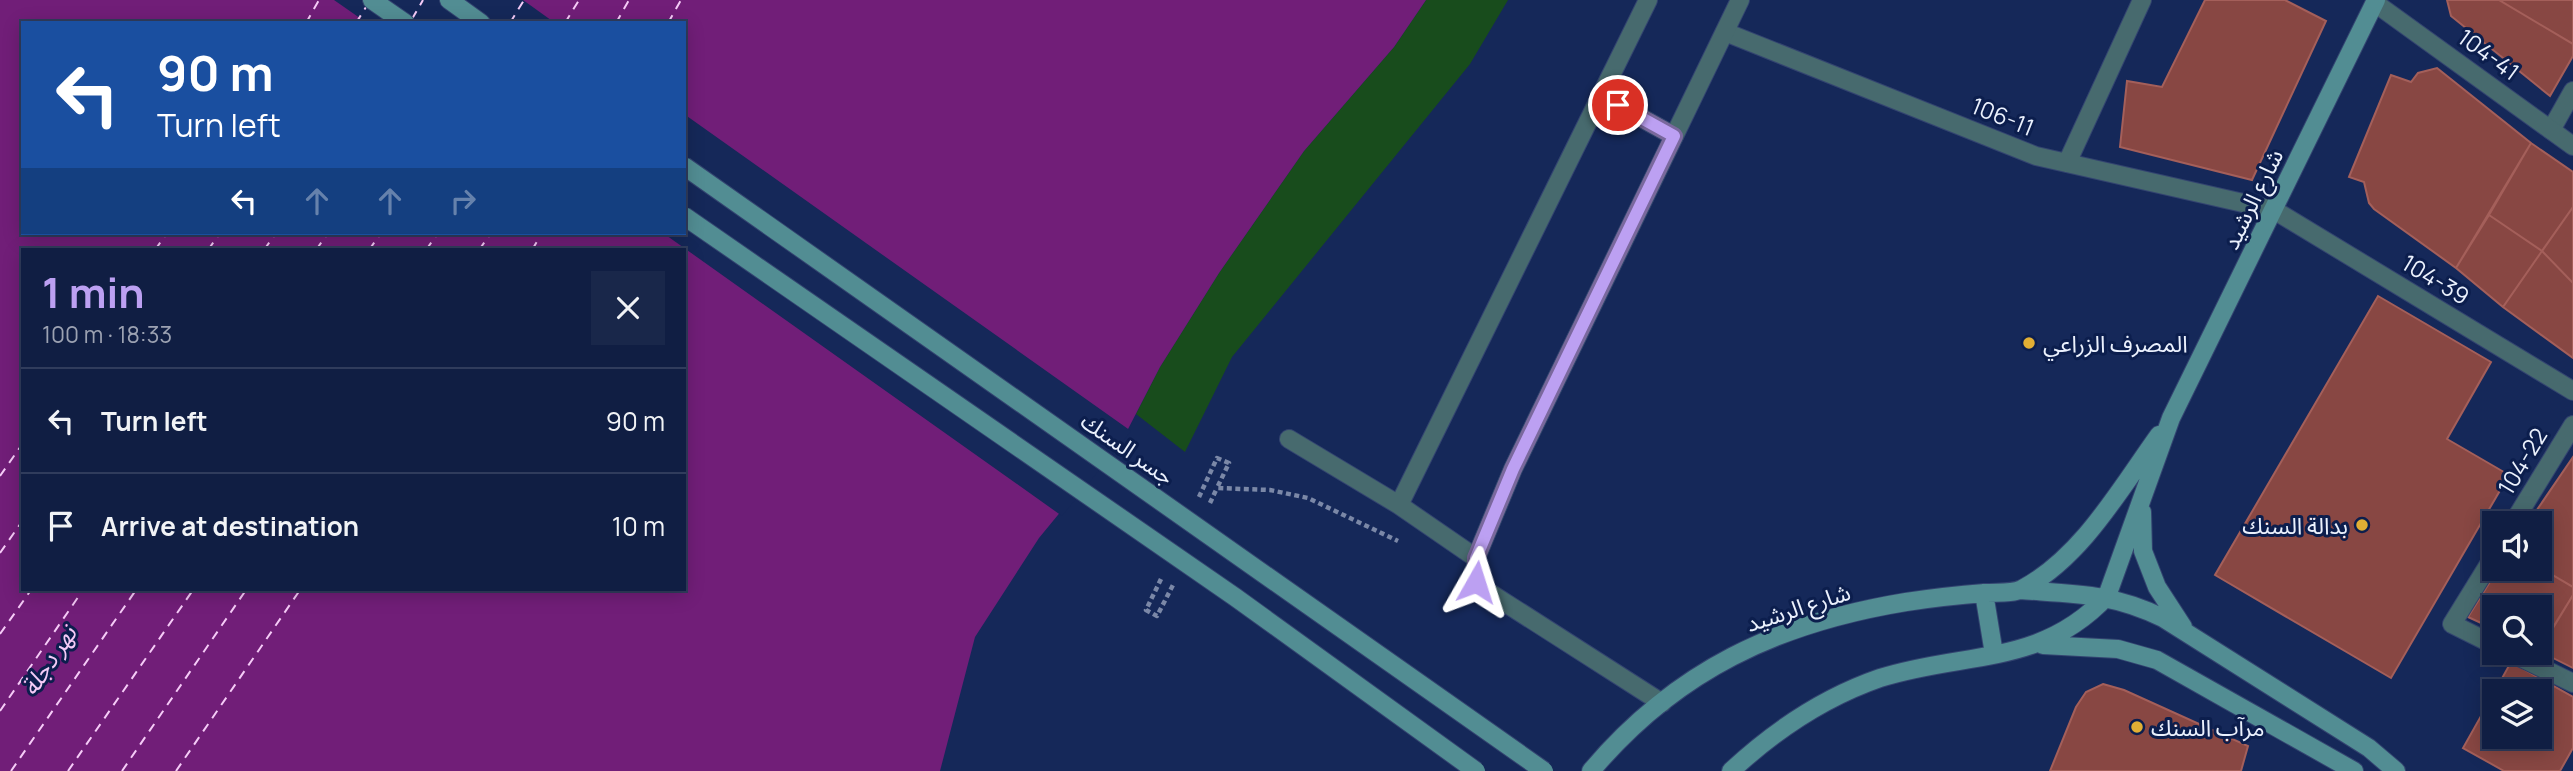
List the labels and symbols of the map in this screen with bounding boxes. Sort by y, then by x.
street label: 104-41 [2452,21,2526,87]
pin [1588,75,1648,135]
street label: 106-11 [1967,89,2039,143]
street label: شارع الرشيد [2214,143,2292,255]
street label: 104-39 [2396,246,2476,312]
place label: المصرف الزراعي [2043,327,2188,361]
marker: المصرف الزراعي [2021,335,2037,351]
street label: جسر السنك [1075,404,1181,492]
street label: 104-22 [2490,422,2554,500]
place label: بدالة السنك [2242,509,2348,541]
marker: بدالة السنك [2354,517,2370,533]
position arrow [1439,545,1513,619]
street label: شارع الرشيد [1742,575,1855,641]
water label: نهر دجلة [13,617,84,701]
place label: مرآب السنك [2151,711,2265,743]
marker: مرآب السنك [2129,719,2145,735]

